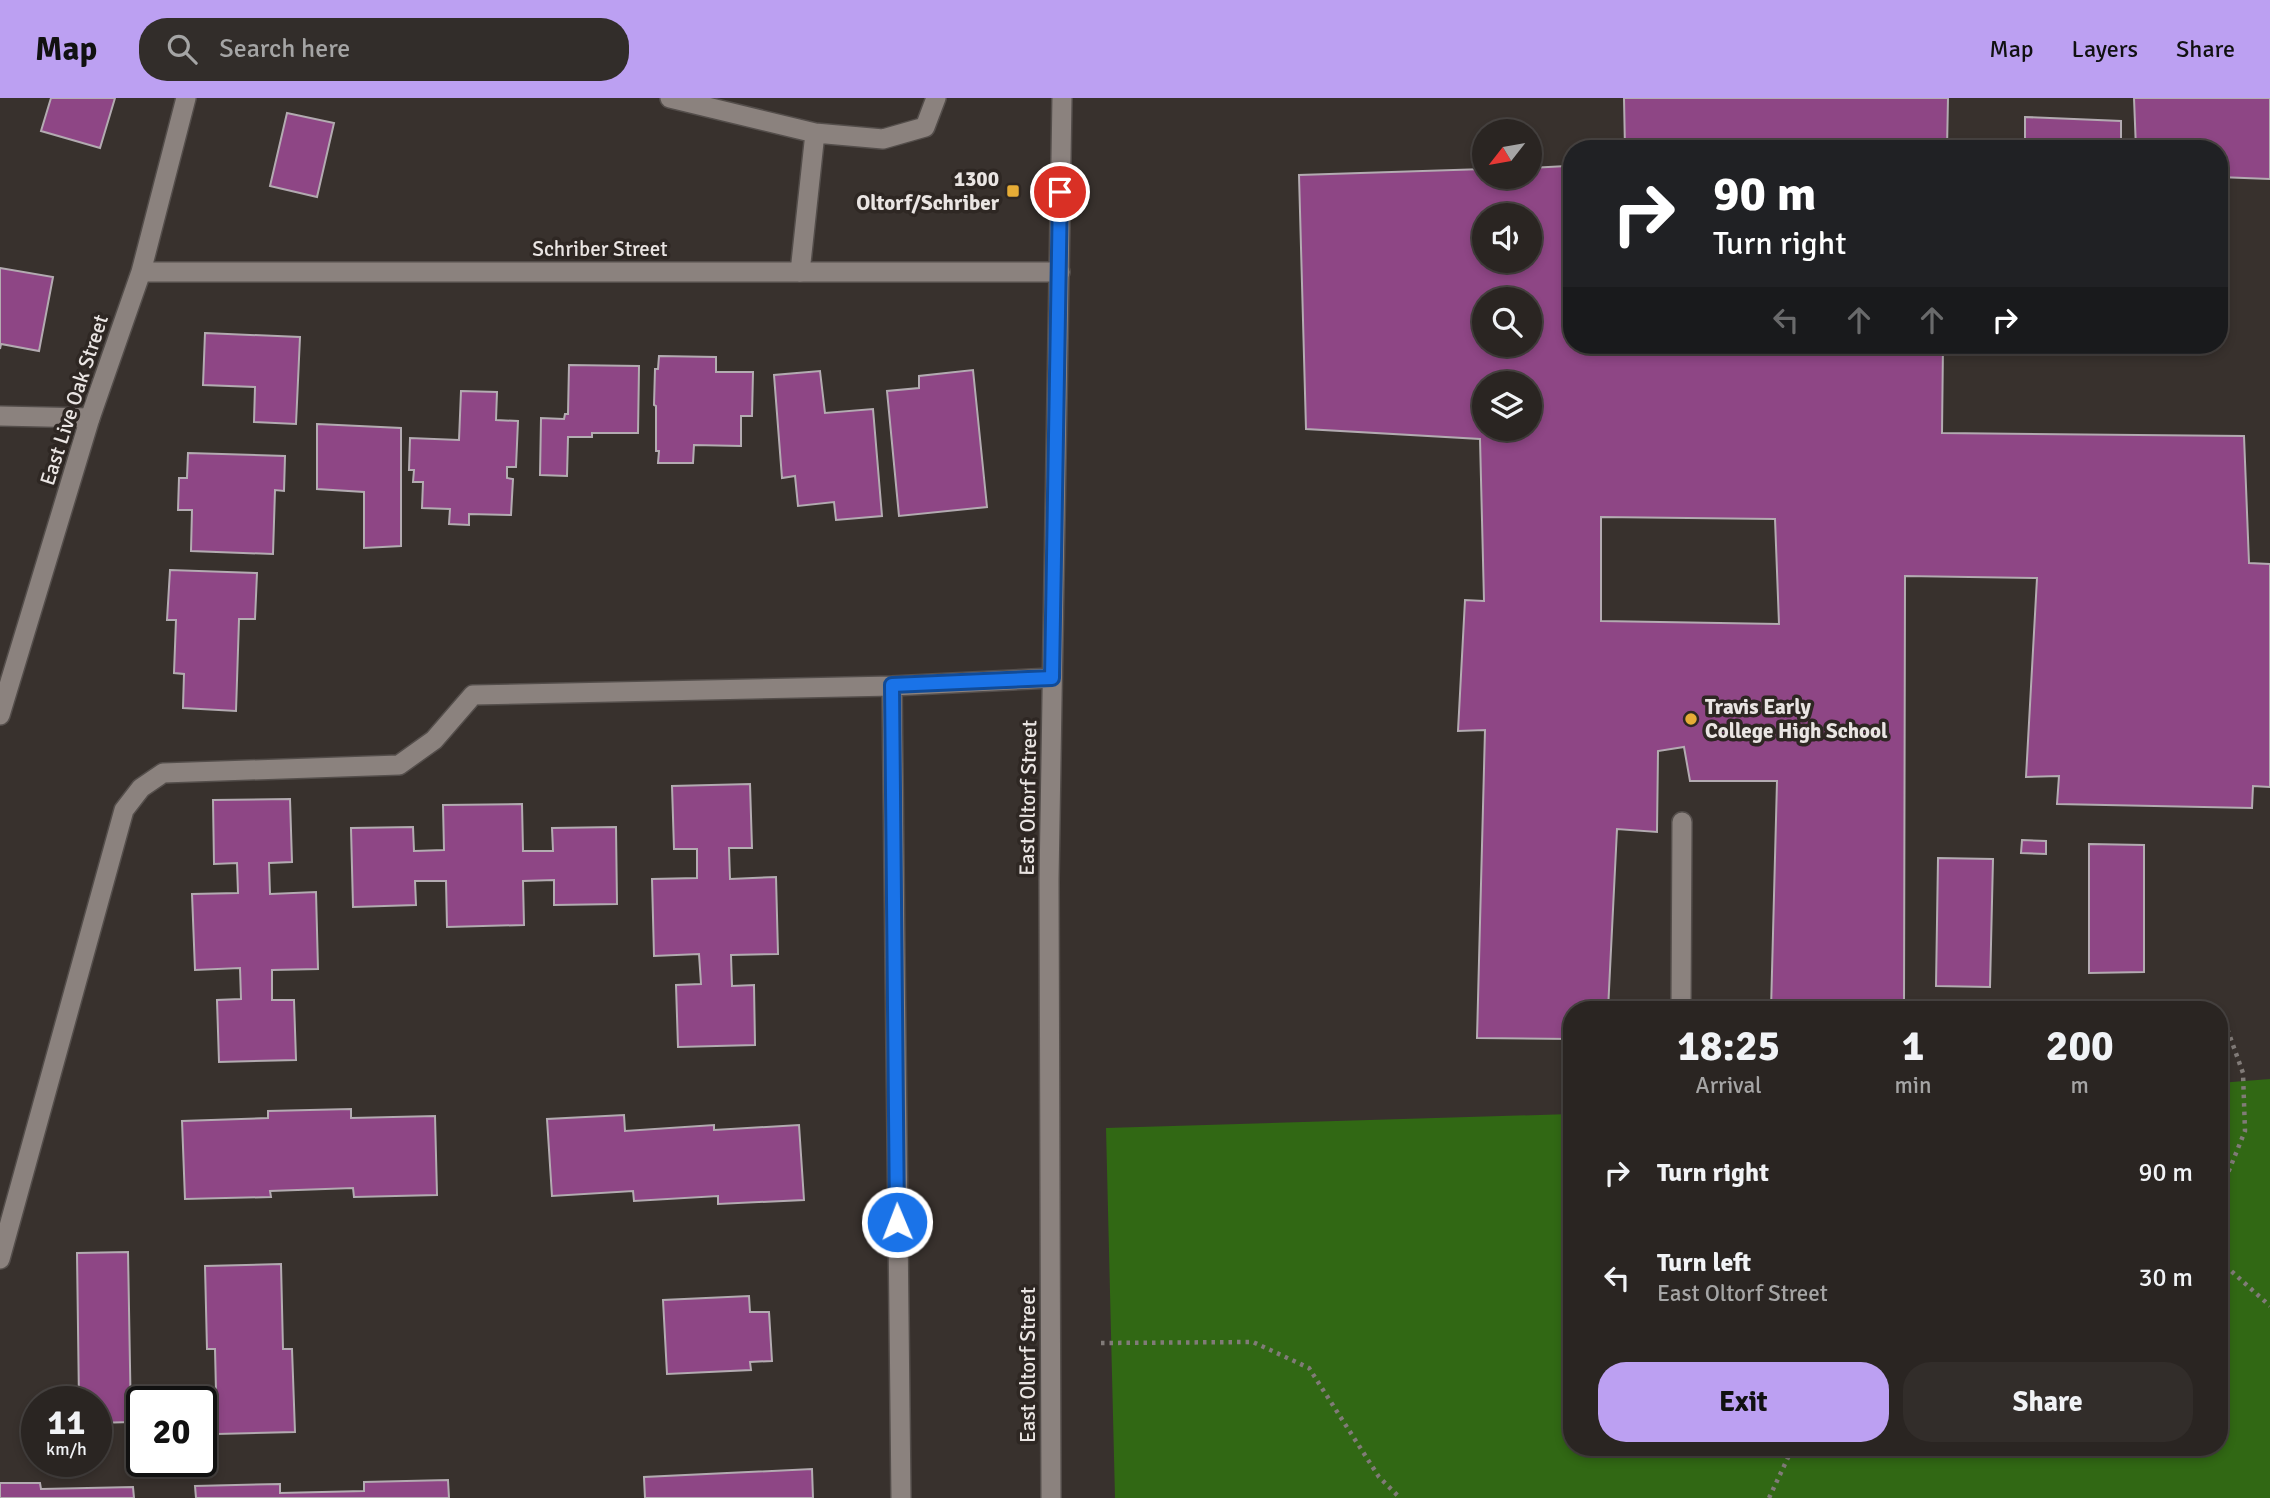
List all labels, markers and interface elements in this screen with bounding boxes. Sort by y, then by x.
search box [139,18,629,81]
text: Map [35,29,97,70]
icon: search [163,30,201,68]
text: Search here [219,33,350,65]
text: Map [1989,34,2034,64]
text: Layers [2072,34,2138,64]
text: Share [2176,34,2235,64]
north arrow [1472,119,1542,189]
map controls [1472,119,1542,441]
pin [1030,162,1090,222]
text: 90 m [1713,164,1816,224]
place label: 1300 Oltorf/Schriber [856,166,1000,216]
icon: right [1598,168,1689,259]
icon: arrive [1041,173,1079,211]
marker: 1300 Oltorf/Schriber [1005,183,1021,199]
button: sound [1472,203,1542,273]
text: Turn right [1713,224,1846,263]
street label: Schriber Street [532,236,668,262]
button: search [1472,287,1542,357]
icon: left [1767,301,1805,339]
icon: ahead [1840,301,1878,339]
icon: ahead [1913,301,1951,339]
icon: right [1986,301,2024,339]
street label: East Live Oak Street [34,311,114,489]
button: layers [1472,371,1542,441]
place label: Travis Early College High School [1705,694,1888,744]
marker: Travis Early College High School [1683,711,1699,727]
street label: East Oltorf Street [1014,720,1042,876]
text: 18:25 [1677,1021,1780,1072]
text: 1 [1902,1021,1924,1072]
text: 200 [2046,1021,2114,1072]
text: Arrival [1696,1071,1762,1100]
text: min [1894,1071,1932,1100]
text: m [2071,1071,2089,1100]
icon: right [1598,1154,1636,1192]
text: Turn right [1657,1157,1769,1189]
text: 90 m [2138,1157,2193,1189]
position arrow [860,1185,934,1259]
text: Turn left [1657,1247,1751,1279]
icon: left [1598,1259,1636,1297]
text: 30 m [2138,1262,2193,1294]
text: East Oltorf Street [1657,1279,1828,1308]
street label: East Oltorf Street [1015,1287,1041,1443]
button: Exit [1598,1362,1889,1442]
button: Share [1903,1362,2193,1442]
speed limit sign: 20 [126,1386,217,1477]
text: 11 [48,1401,85,1444]
text: km/h [46,1438,87,1460]

